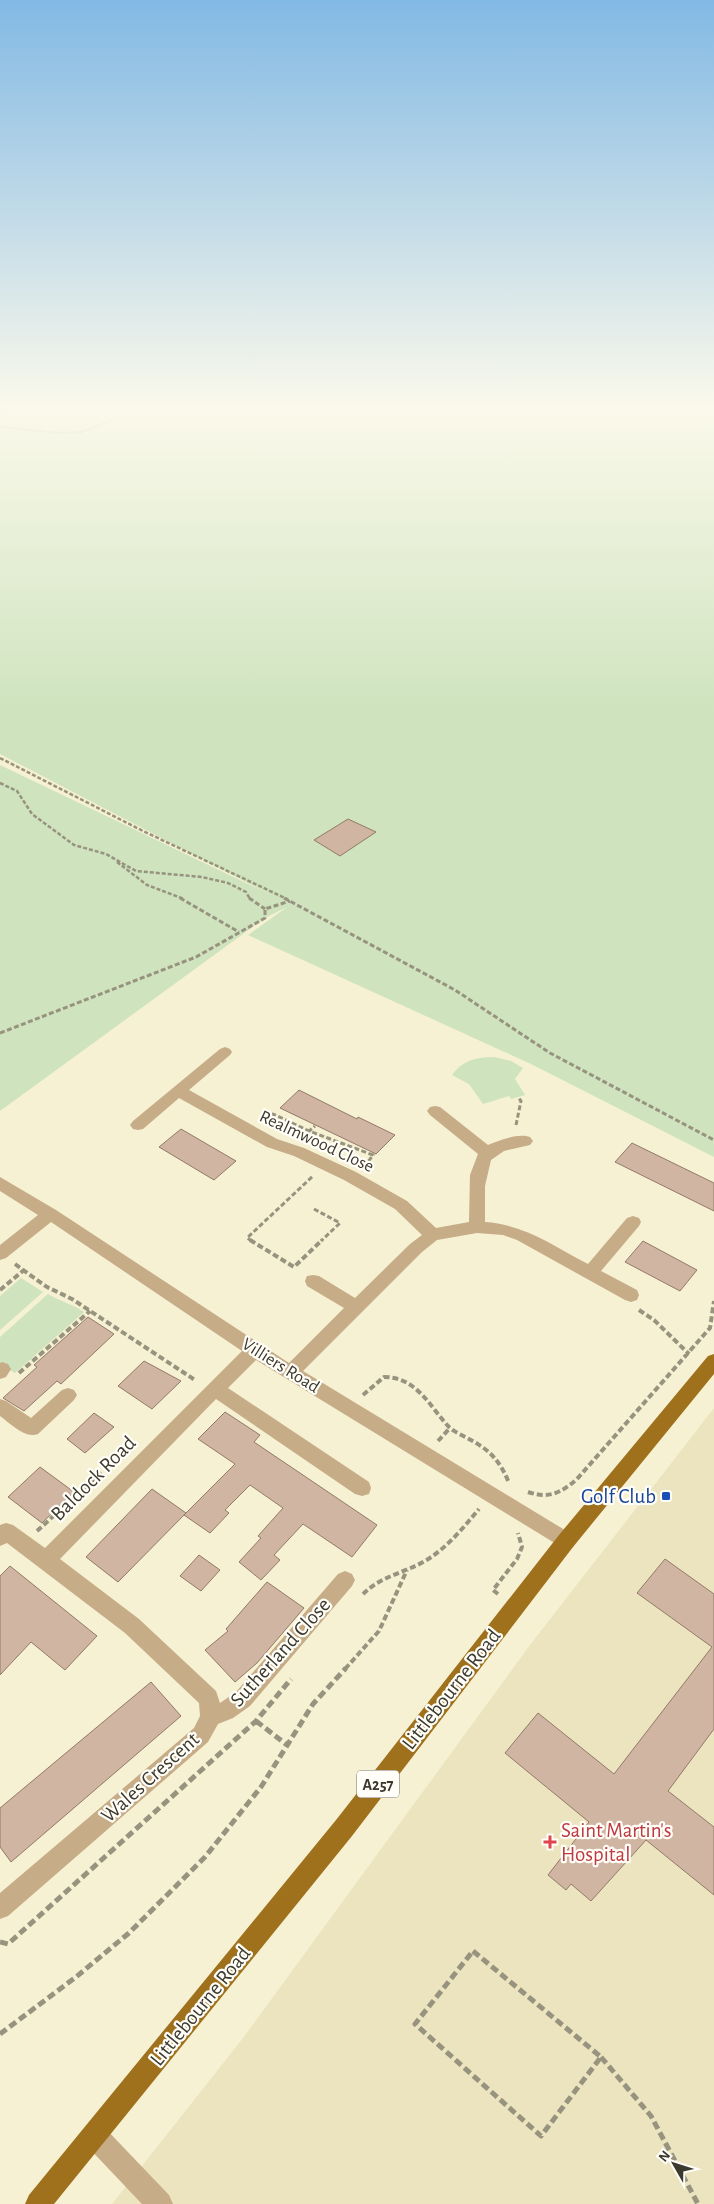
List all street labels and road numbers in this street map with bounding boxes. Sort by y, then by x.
street label: Realmwood Close [257,1108,377,1176]
street label: Villiers Road [239,1335,322,1397]
street label: Baldock Road [47,1432,140,1525]
street label: Sutherland Close [226,1594,334,1711]
street label: Littlebourne Road [398,1625,505,1753]
street label: Wales Crescent [97,1728,203,1826]
road number: A257 [357,1770,399,1798]
street label: Littlebourne Road [146,1943,255,2070]

